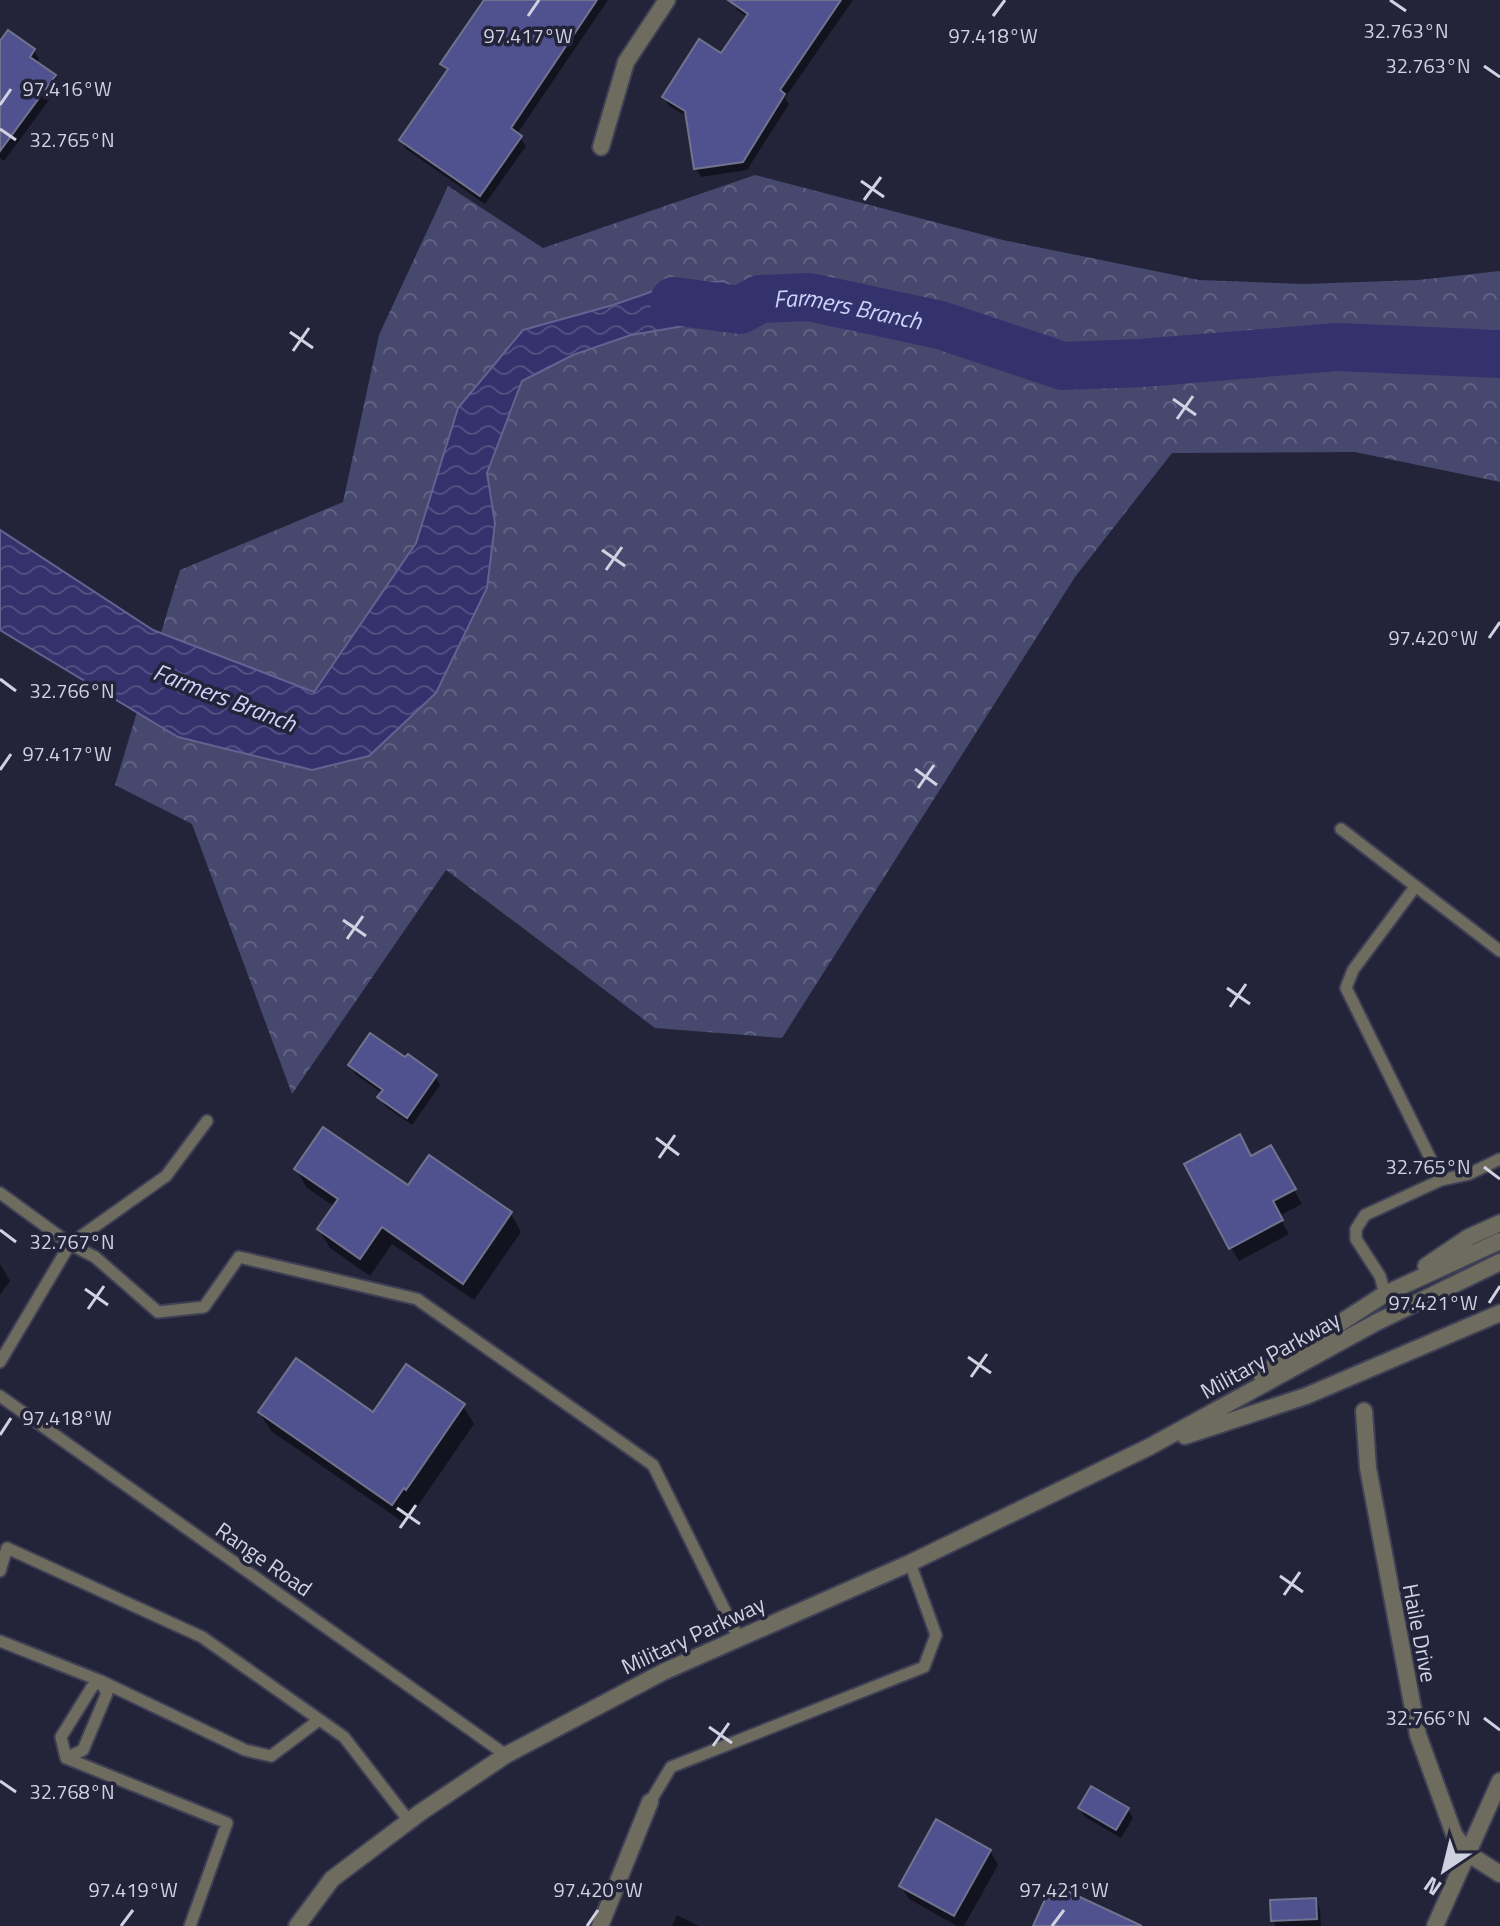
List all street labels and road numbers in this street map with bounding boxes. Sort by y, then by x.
street label: Military Parkway [1194,1302,1346,1408]
street label: Range Road [209,1513,319,1605]
street label: Haile Drive [1394,1581,1446,1685]
street label: Military Parkway [615,1587,771,1683]

